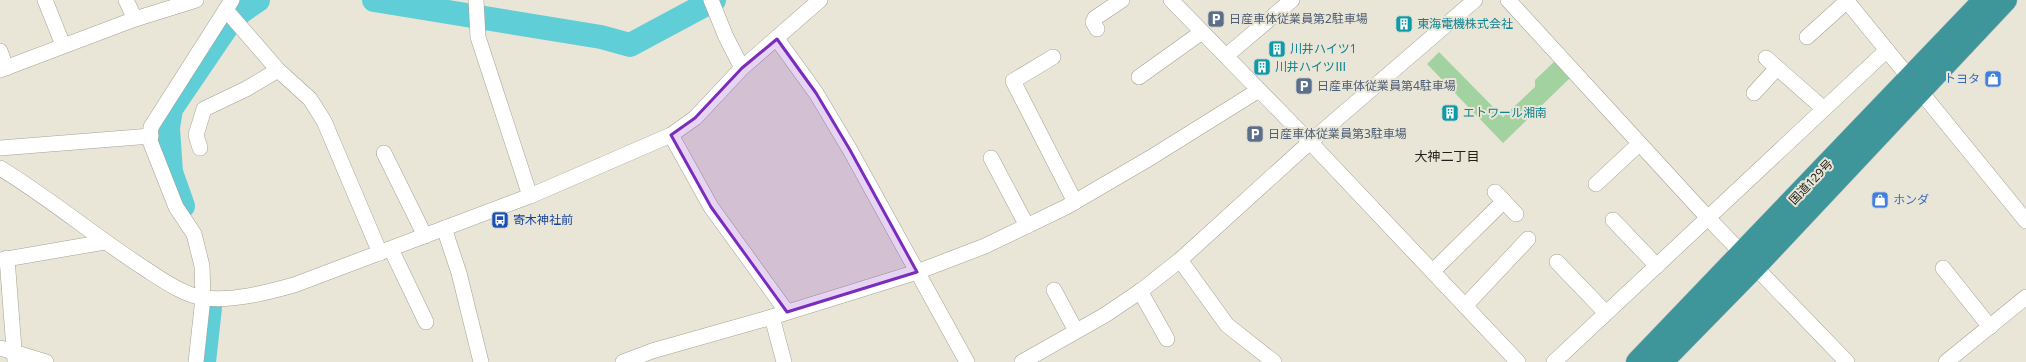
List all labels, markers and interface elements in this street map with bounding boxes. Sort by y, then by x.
parking icon: 日産車体従業員第2駐車場 [1206,9,1226,29]
place label: 日産車体従業員第2駐車場 [1229,10,1368,27]
building icon: 東海電機株式会社 [1394,14,1414,34]
place label: 東海電機株式会社 [1417,15,1513,32]
building icon: 川井ハイツ1 [1267,39,1287,59]
place label: 川井ハイツ1 [1290,40,1357,57]
building icon: 川井ハイツⅢ [1252,57,1272,77]
place label: 川井ハイツⅢ [1275,58,1347,75]
shop icon: トヨタ [1983,69,2003,89]
place label: トヨタ [1944,70,1980,87]
parking icon: 日産車体従業員第4駐車場 [1294,76,1314,96]
place label: 日産車体従業員第4駐車場 [1317,77,1456,94]
building icon: エトワール湘南 [1440,103,1460,123]
place label: エトワール湘南 [1463,104,1547,121]
parking icon: 日産車体従業員第3駐車場 [1245,124,1265,144]
place label: 日産車体従業員第3駐車場 [1268,125,1407,142]
district label: 大神二丁目 [1414,147,1480,165]
street label: 国道129号 [1785,155,1836,208]
shop icon: ホンダ [1870,190,1890,210]
place label: ホンダ [1893,191,1929,208]
bus stop icon: 寄木神社前 [490,210,510,230]
place label: 寄木神社前 [513,211,573,228]

